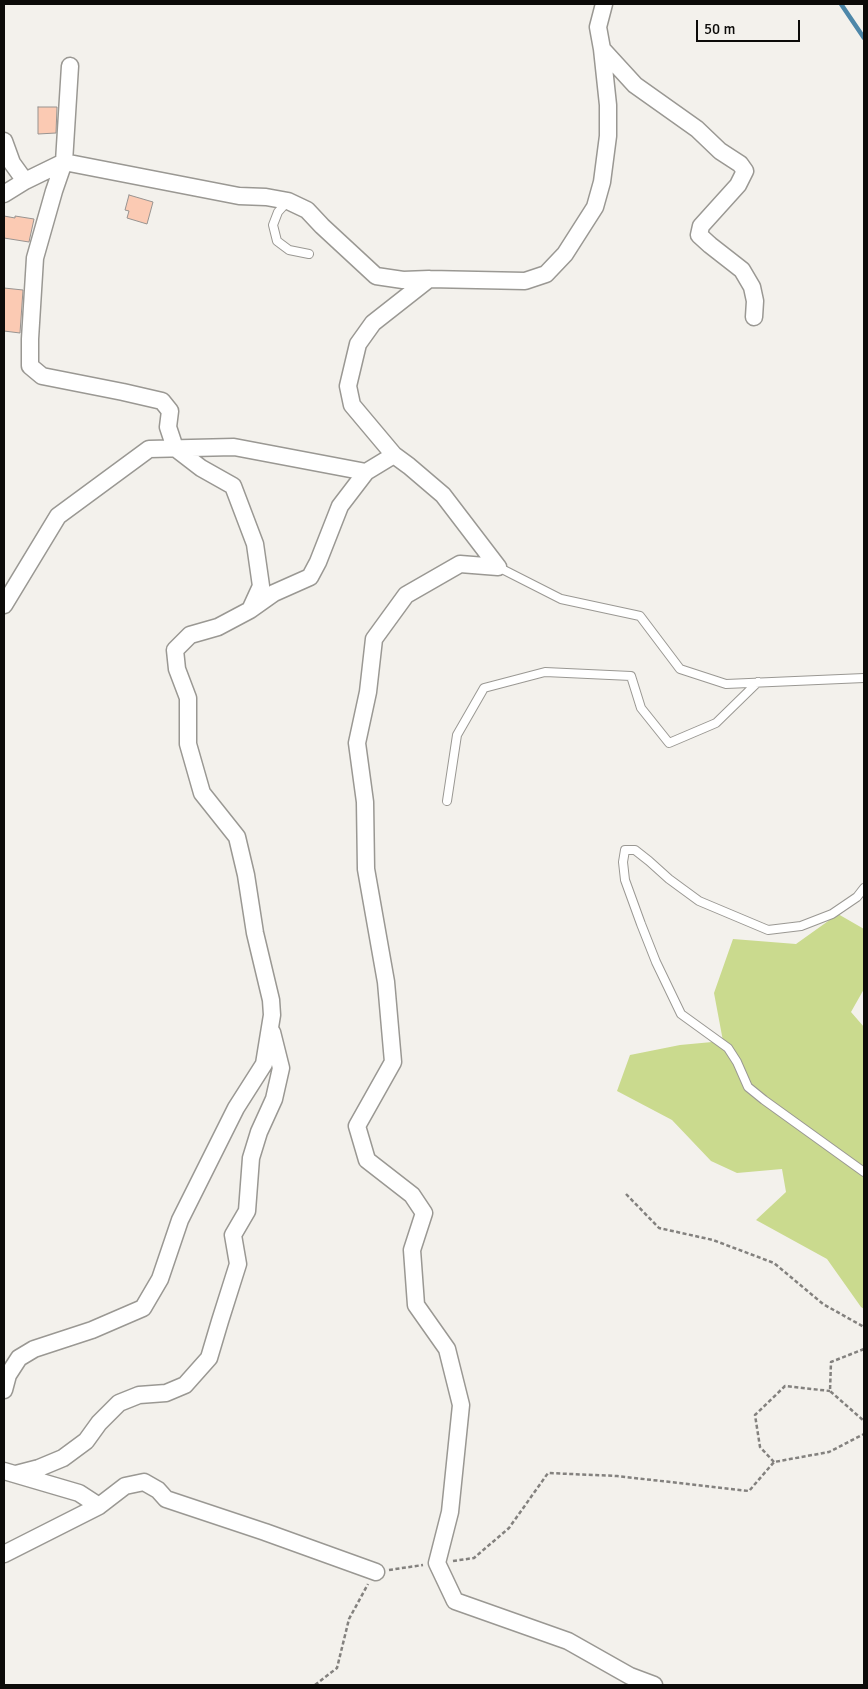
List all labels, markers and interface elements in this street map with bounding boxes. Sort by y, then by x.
scale bar [698,10,802,42]
text: 50 m [704,20,735,38]

